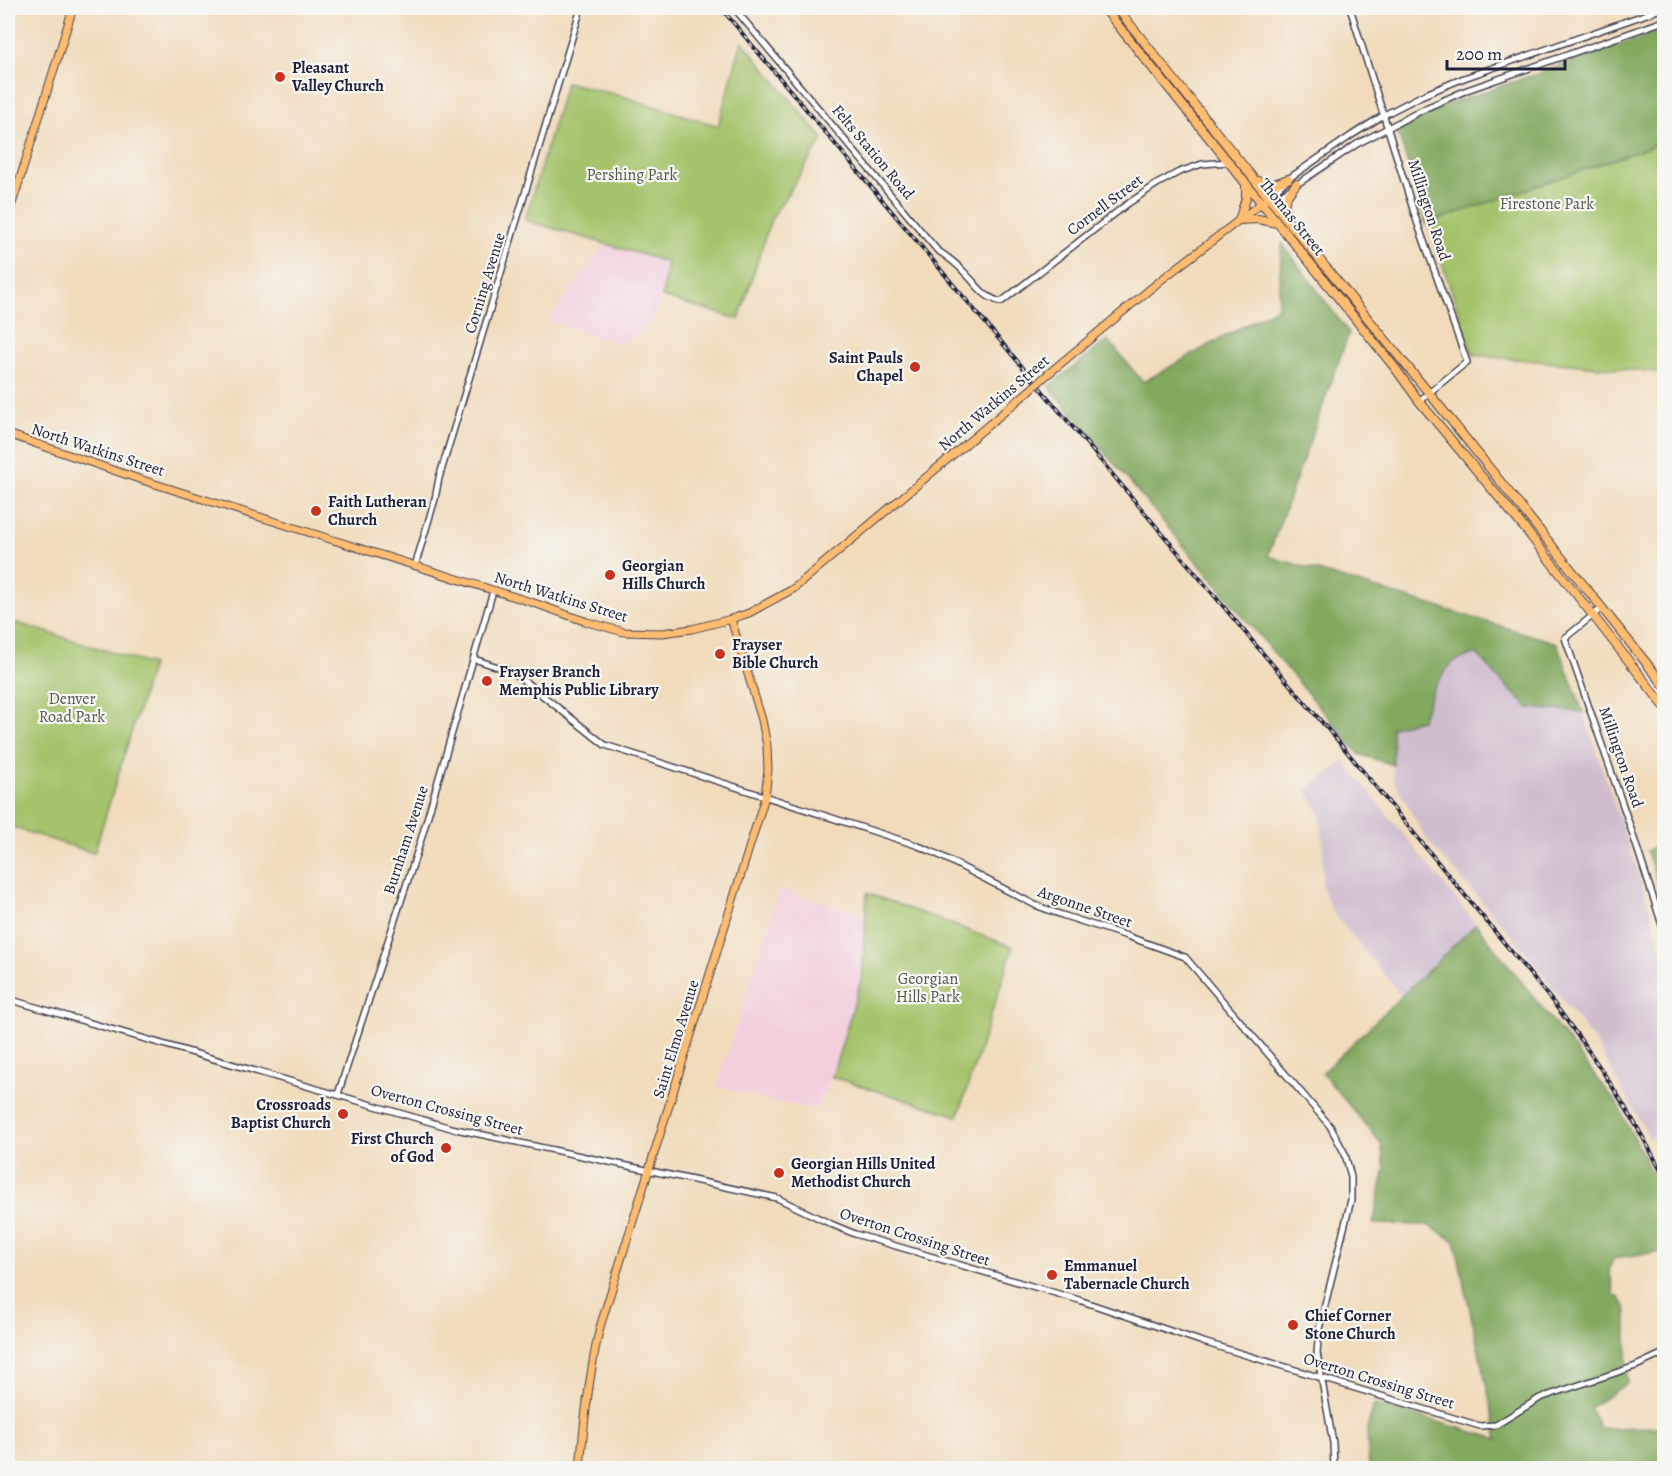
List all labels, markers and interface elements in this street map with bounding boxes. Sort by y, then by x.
scale bar [1447,33,1566,71]
text: 200 m [1456,42,1502,66]
place label: Pleasant Valley Church [291,57,384,97]
marker: Pleasant Valley Church [273,70,287,84]
street label: Felts Station Road [827,100,919,204]
street label: Millington Road [1402,156,1456,264]
park label: Pershing Park [587,164,677,186]
street label: Cornell Street [1062,169,1148,241]
street label: Thomas Street [1254,174,1330,260]
park label: Firestone Park [1500,193,1594,215]
street label: Corning Avenue [459,230,511,336]
place label: Saint Pauls Chapel [829,347,904,387]
street label: North Watkins Street [934,350,1054,456]
marker: Saint Pauls Chapel [908,360,922,374]
street label: North Watkins Street [29,418,167,482]
place label: Faith Lutheran Church [328,491,427,531]
marker: Faith Lutheran Church [309,504,323,518]
place label: Georgian Hills Church [622,555,706,595]
street label: North Watkins Street [491,566,631,628]
marker: Georgian Hills Church [603,568,617,582]
place label: Frayser Bible Church [732,634,819,674]
marker: Frayser Bible Church [713,647,727,661]
place label: Frayser Branch Memphis Public Library [499,661,659,701]
marker: Frayser Branch Memphis Public Library [480,674,494,688]
park label: Denver Road Park [39,688,105,728]
street label: Millington Road [1593,704,1649,811]
street label: Burnham Avenue [378,783,434,897]
street label: Argonne Street [1034,880,1135,933]
park label: Georgian Hills Park [896,968,960,1008]
street label: Saint Elmo Avenue [648,977,704,1101]
street label: Overton Crossing Street [368,1079,526,1141]
place label: Crossroads Baptist Church [231,1094,331,1134]
marker: Crossroads Baptist Church [336,1107,350,1121]
place label: First Church of God [351,1128,434,1168]
marker: First Church of God [439,1141,453,1155]
place label: Georgian Hills United Methodist Church [791,1153,936,1193]
marker: Georgian Hills United Methodist Church [772,1166,786,1180]
street label: Overton Crossing Street [837,1202,993,1272]
place label: Emmanuel Tabernacle Church [1064,1255,1190,1295]
marker: Emmanuel Tabernacle Church [1045,1268,1059,1282]
place label: Chief Corner Stone Church [1305,1305,1396,1345]
marker: Chief Corner Stone Church [1286,1318,1300,1332]
street label: Overton Crossing Street [1301,1348,1457,1414]

